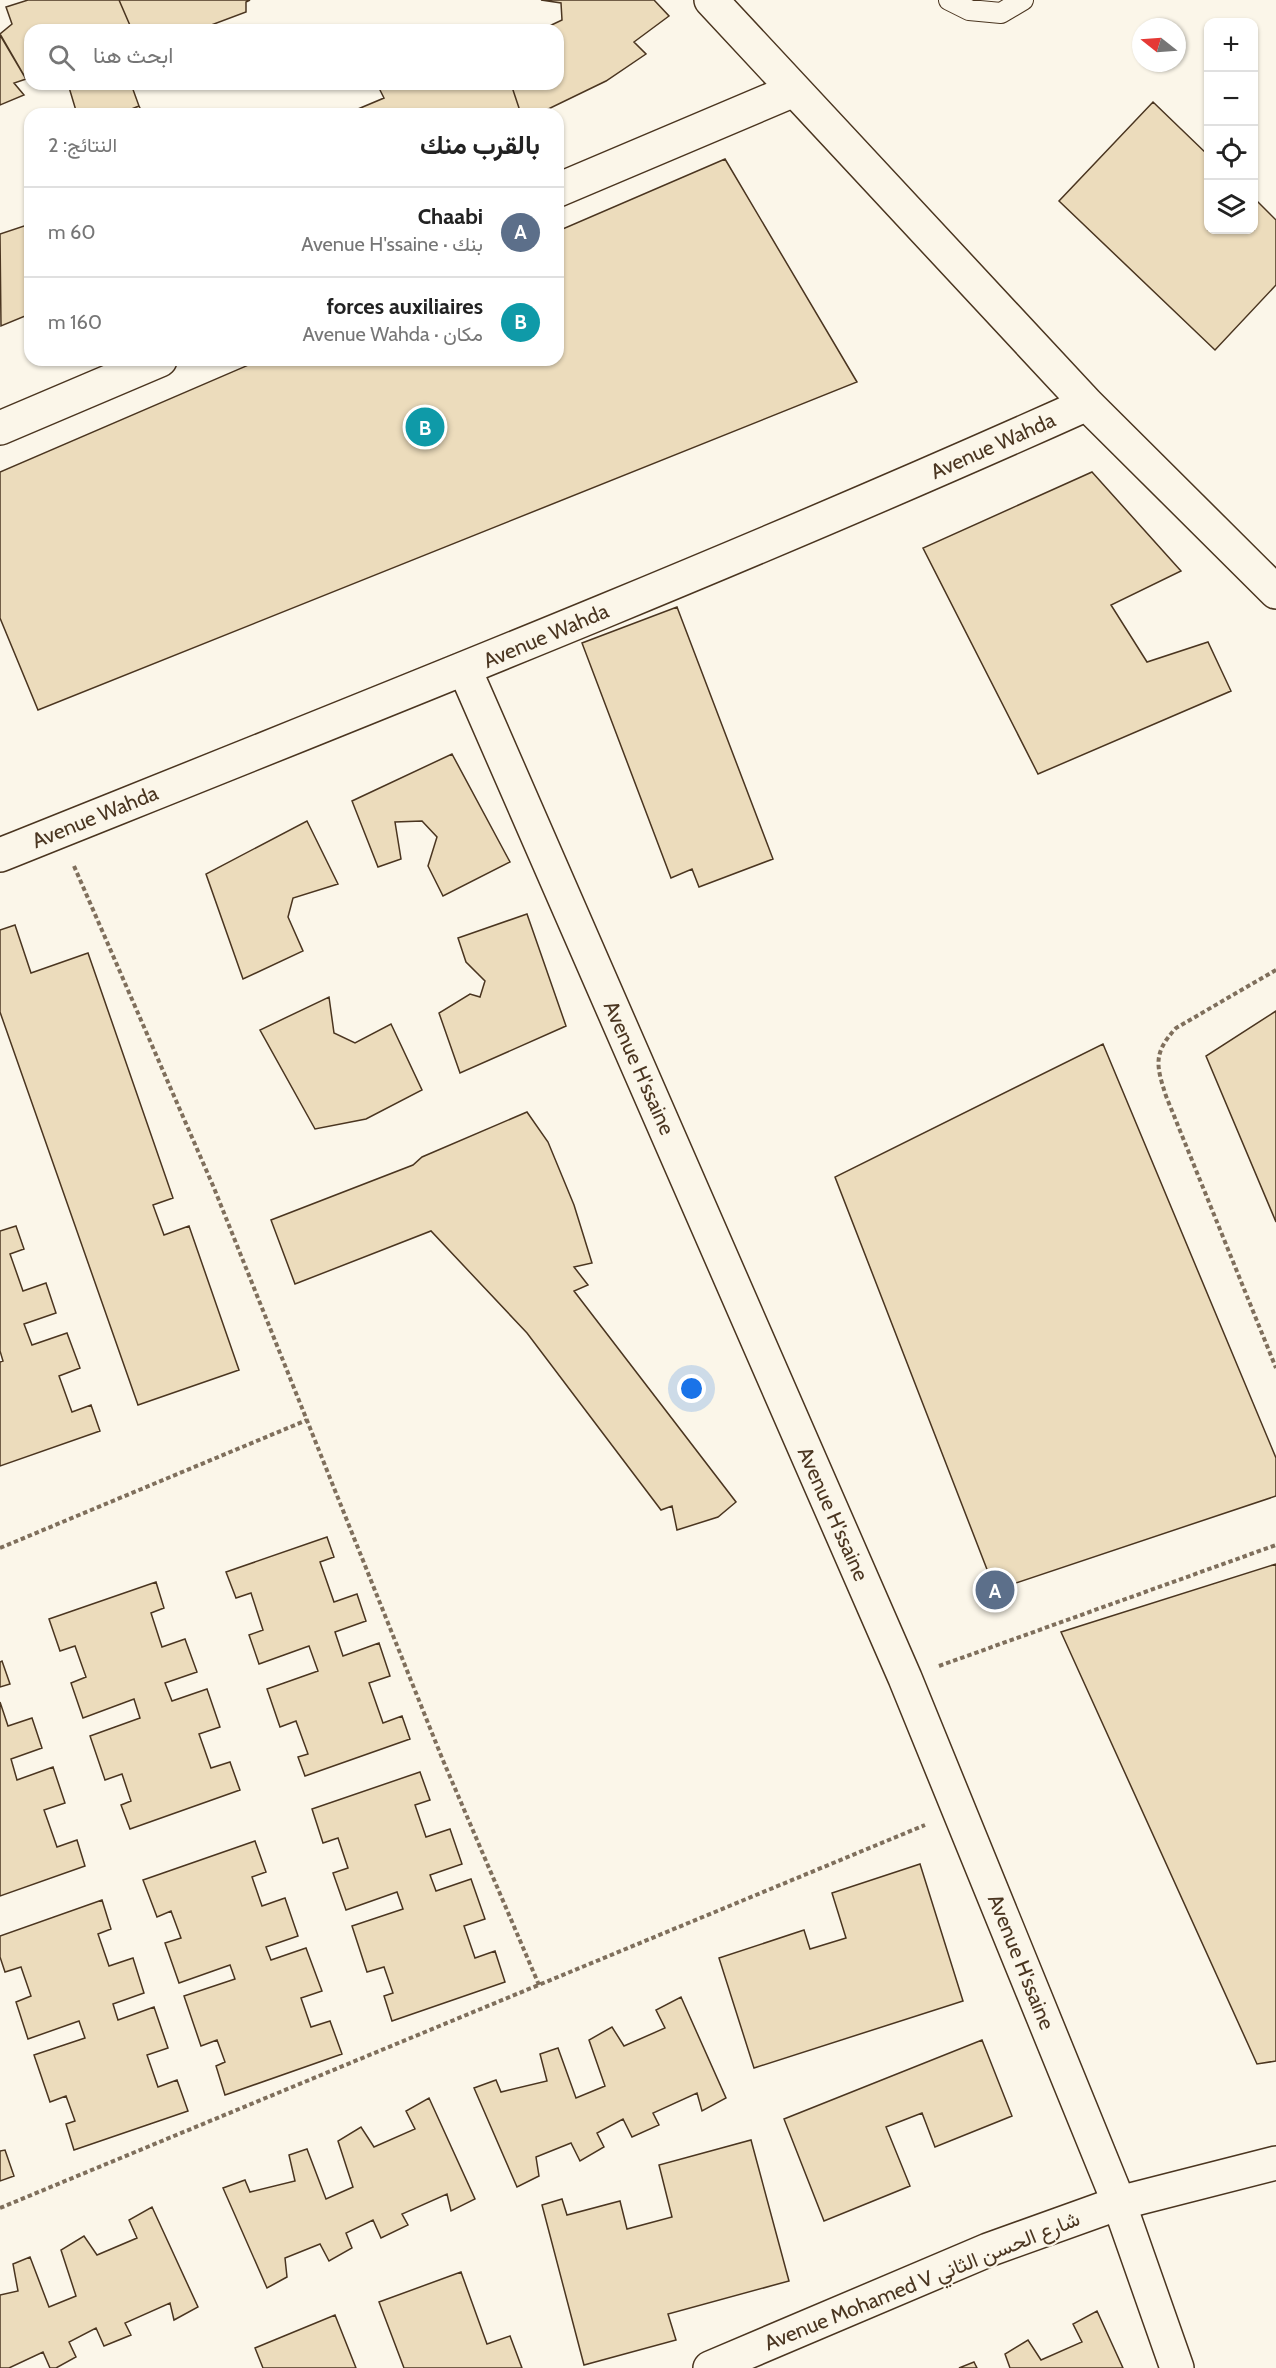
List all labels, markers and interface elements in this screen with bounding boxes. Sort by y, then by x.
north arrow [1132,18,1186,72]
map controls [1204,18,1258,234]
button: + [1204,18,1258,72]
search box [24,24,564,90]
icon: search [45,41,78,74]
text: ابحث هنا [93,42,173,69]
button: − [1204,72,1258,126]
button: locate [1204,126,1258,180]
text: بالقرب منك [420,129,540,161]
text: النتائج: 2 [48,133,117,157]
button: layers [1204,180,1258,234]
text: Chaabi [418,203,483,230]
text: 60 m [48,220,95,244]
text: A [514,220,527,244]
text: بنك · Avenue H'ssaine [301,232,483,256]
text: forces auxiliaires [326,293,483,320]
text: 160 m [48,310,102,334]
text: B [514,310,527,334]
text: مكان · Avenue Wahda [302,322,483,346]
pin: B [406,404,444,450]
street label: Avenue Wahda [927,407,1059,484]
street label: Avenue Wahda [479,598,612,673]
street label: Avenue Wahda [28,780,161,853]
street label: Avenue H'ssaine [599,997,680,1139]
your location [677,1374,706,1403]
street label: Avenue H'ssaine [793,1443,874,1585]
pin: A [976,1568,1014,1612]
street label: Avenue H'ssaine [983,1890,1060,2033]
street label: Avenue Mohamed V شارع الحسن الثاني [760,2206,1085,2360]

